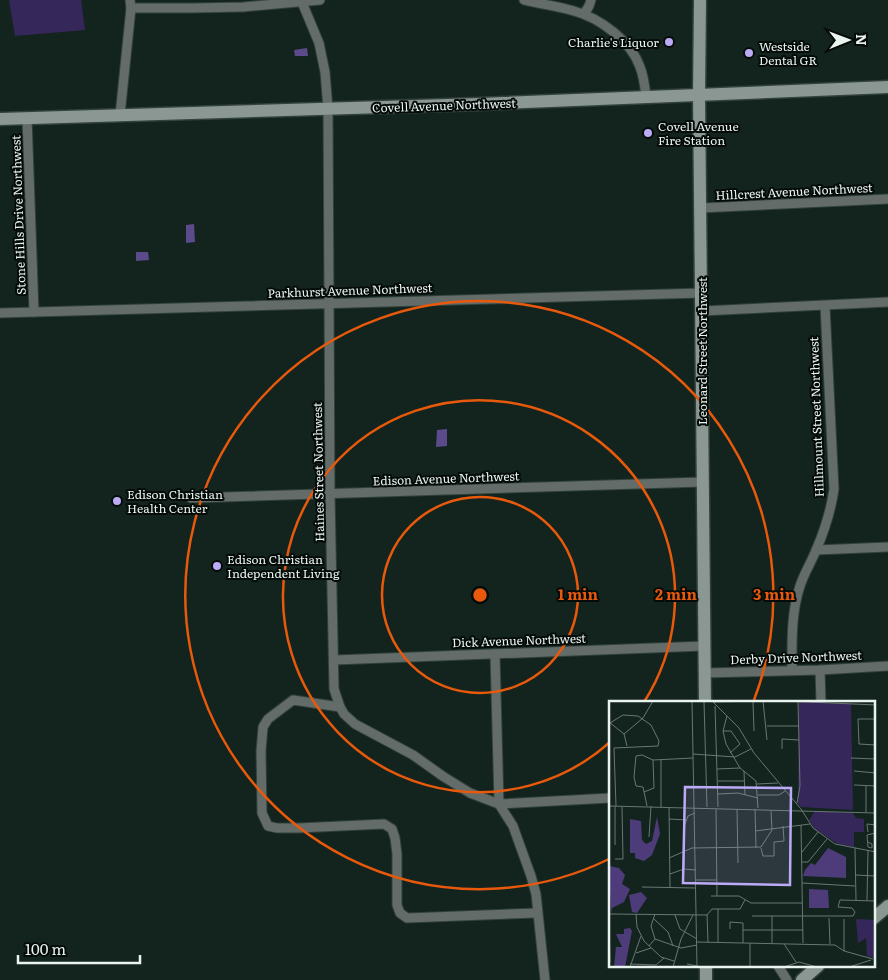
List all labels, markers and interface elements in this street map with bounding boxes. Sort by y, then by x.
north arrow [823,15,873,65]
place label: Charlie's Liquor [568,33,659,51]
text: N [852,34,872,46]
marker: Charlie's Liquor [663,36,675,48]
place label: Westside Dental GR [759,37,818,69]
marker: Westside Dental GR [743,47,755,59]
street label: Covell Avenue Northwest [372,93,516,117]
place label: Covell Avenue Fire Station [658,117,739,149]
marker: Covell Avenue Fire Station [642,127,654,139]
street label: Stone Hills Drive Northwest [6,135,30,295]
street label: Hillcrest Avenue Northwest [715,178,873,204]
street label: Leonard Street Northwest [693,277,711,425]
street label: Parkhurst Avenue Northwest [267,278,433,302]
street label: Hillmount Street Northwest [804,336,828,497]
street label: Haines Street Northwest [308,402,328,542]
street label: Edison Avenue Northwest [372,466,520,490]
place label: Edison Christian Health Center [127,485,223,517]
marker: Edison Christian Health Center [111,495,123,507]
place label: Edison Christian Independent Living [227,550,340,582]
marker: Edison Christian Independent Living [211,560,223,572]
text: 1 min [558,582,599,605]
text: 2 min [655,582,698,605]
text: 3 min [753,582,796,605]
centre of rings [471,586,489,604]
street label: Dick Avenue Northwest [452,629,586,651]
street label: Derby Drive Northwest [730,646,862,668]
inset map [609,701,876,968]
scale bar [18,932,140,964]
text: 100 m [25,937,66,960]

